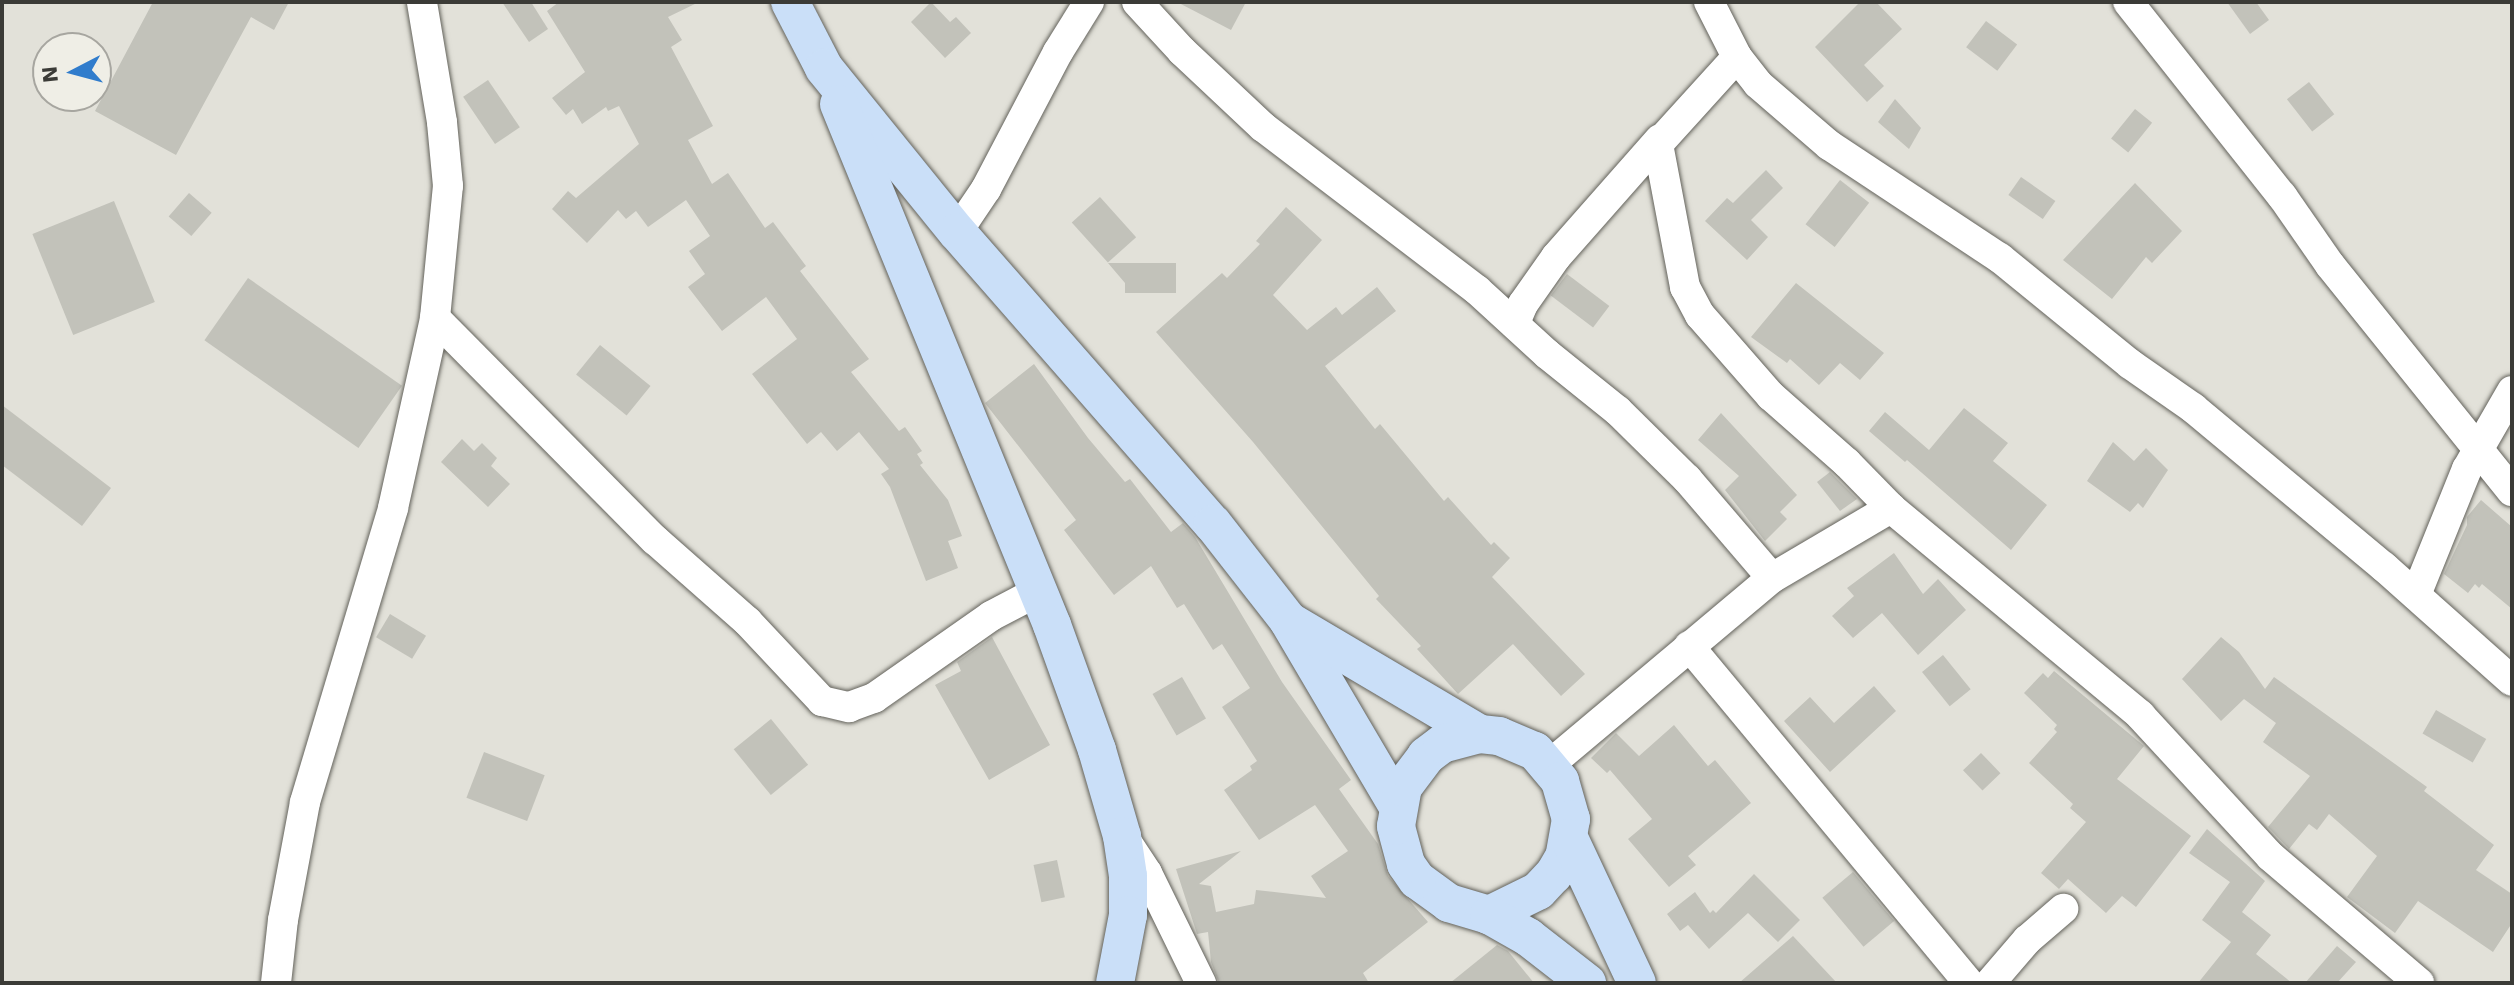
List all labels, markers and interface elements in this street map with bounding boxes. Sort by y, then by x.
north arrow [32,32,112,112]
text: N [36,65,63,84]

